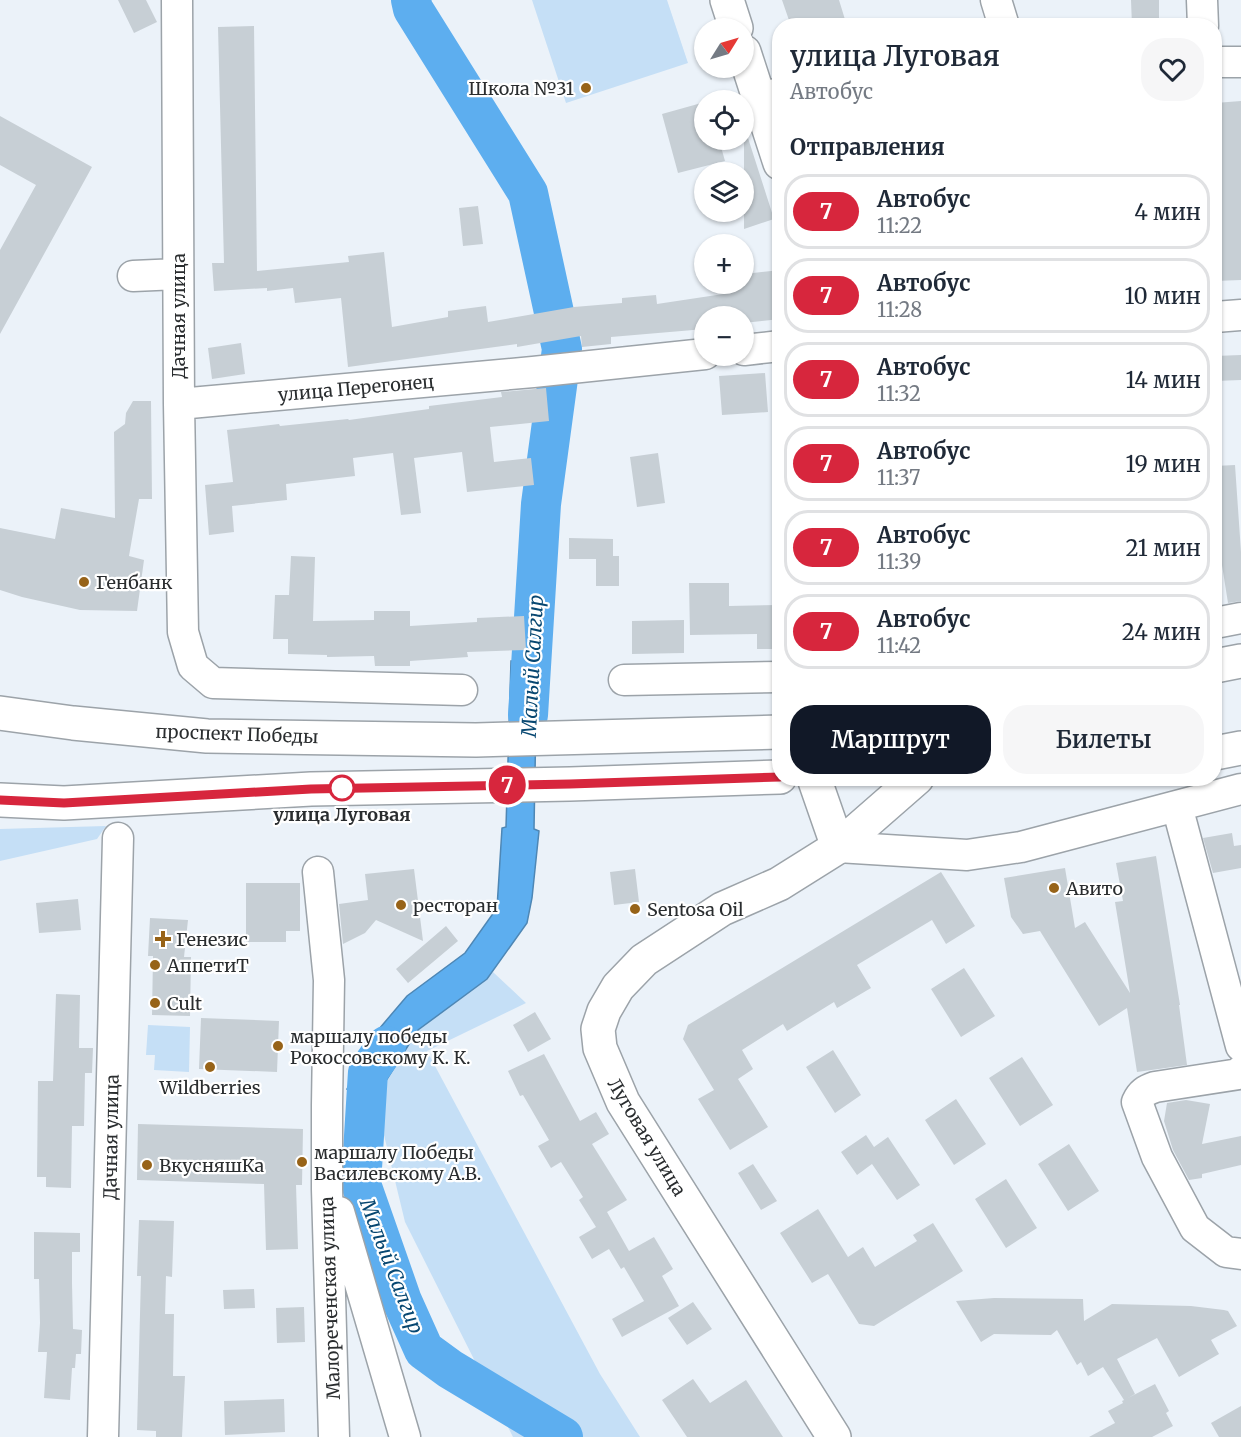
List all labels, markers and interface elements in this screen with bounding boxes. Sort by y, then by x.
north arrow [694,18,754,78]
map controls [694,18,754,366]
text: улица Луговая [790,38,1000,74]
button: heart [1141,38,1204,101]
place label: Школа №31 [468,77,574,100]
text: Автобус [790,79,873,104]
marker: Школа №31 [579,81,593,95]
button: locate [694,90,754,150]
text: Отправления [790,133,945,161]
button: layers [694,162,754,222]
text: Автобус [877,185,970,213]
text: 7 [820,198,832,225]
text: 4 мин [1134,198,1201,226]
text: 11:22 [877,213,922,238]
button: + [694,234,754,294]
street label: Дачная улица [167,253,190,379]
text: Автобус [877,269,970,297]
text: 7 [820,282,832,309]
text: 10 мин [1125,282,1201,310]
text: 11:28 [877,297,922,322]
button: − [694,306,754,366]
text: Автобус [877,353,970,381]
text: 7 [820,366,832,393]
text: 14 мин [1125,366,1201,394]
street label: улица Перегонец [277,370,435,406]
text: 11:32 [877,381,921,406]
text: Автобус [877,437,970,465]
text: 7 [820,450,832,477]
text: 19 мин [1126,450,1201,478]
text: 11:37 [877,465,920,490]
text: Автобус [877,521,970,549]
text: 7 [820,534,832,561]
text: 21 мин [1125,534,1201,562]
text: 11:39 [877,549,921,574]
place label: Генбанк [96,571,173,594]
marker: Генбанк [77,575,91,589]
water label: Малый Салгир [516,594,548,739]
text: Автобус [877,605,970,633]
text: 7 [820,618,832,645]
text: 24 мин [1122,618,1201,646]
text: 11:42 [877,633,921,658]
button: Маршрут [790,705,991,774]
button: Билеты [1003,705,1204,774]
street label: проспект Победы [155,720,319,748]
line badge: 7 [488,766,526,804]
text: 7 [501,772,513,799]
marker: улица Луговая [329,775,355,801]
place label: улица Луговая [273,803,411,826]
place label: Авито [1065,877,1123,900]
marker: Авито [1047,881,1061,895]
place label: ресторан [413,894,498,917]
marker: ресторан [394,898,408,912]
place label: Sentosa Oil [647,898,744,921]
marker: Sentosa Oil [628,902,642,916]
place label: Генезис [176,928,248,951]
marker: Генезис [154,930,172,948]
place label: АппетиТ [166,954,249,977]
marker: АппетиТ [148,958,162,972]
place label: Cult [167,992,202,1015]
marker: Cult [148,996,162,1010]
place label: маршалу победы Рокоссовскому К. К. [290,1025,471,1069]
marker: маршалу победы Рокоссовскому К. К. [271,1039,285,1053]
marker: Wildberries [203,1060,217,1074]
street label: Дачная улица [98,1074,124,1200]
street label: Луговая улица [603,1074,691,1200]
place label: Wildberries [158,1076,261,1099]
place label: маршалу Победы Василевскому А.В. [314,1141,481,1185]
place label: ВкусняшКа [159,1154,264,1177]
marker: маршалу Победы Василевскому А.В. [295,1155,309,1169]
marker: ВкусняшКа [140,1158,154,1172]
water label: Малый Салгир [354,1194,429,1337]
street label: Малореченская улица [315,1196,345,1400]

